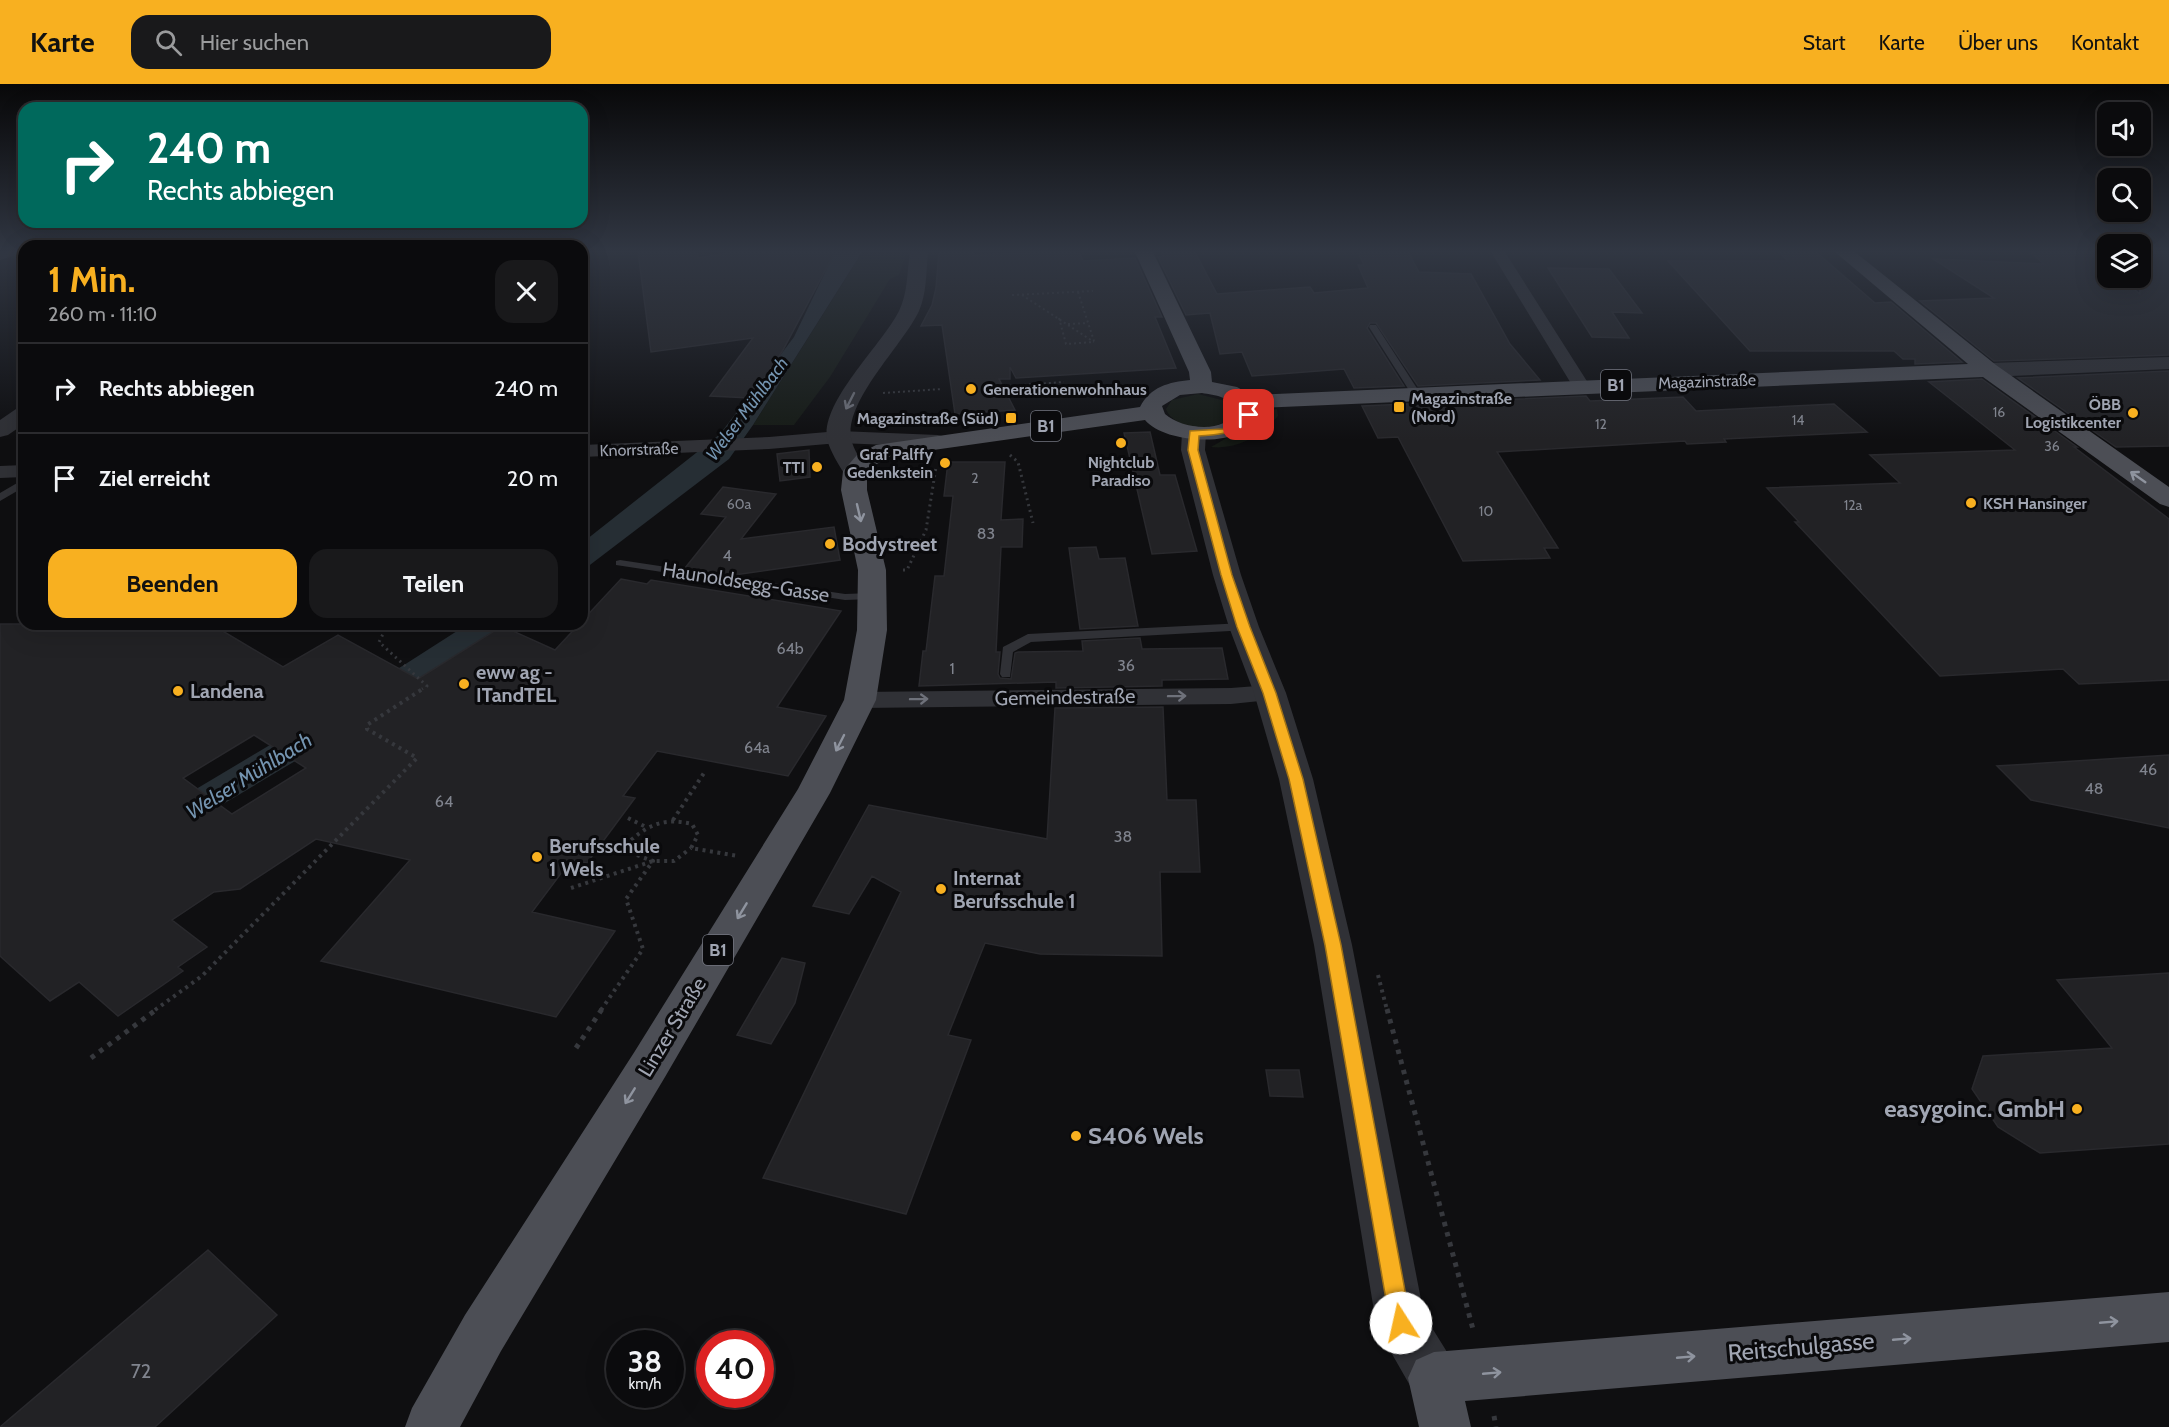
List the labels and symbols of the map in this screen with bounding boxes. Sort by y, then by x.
water label: Welser Mühlbach [701,353,793,465]
road number: B1 [1601,370,1631,400]
street label: Magazinstraße [1658,370,1756,393]
place label: Generationenwohnhaus [983,380,1147,399]
marker: Generationenwohnhaus [964,382,978,396]
pin [1223,389,1274,440]
place label: Magazinstraße (Nord) [1411,389,1512,426]
one-way arrow [844,392,856,409]
place label: ÖBB Logistikcenter [2025,395,2122,432]
marker: Magazinstraße (Nord) [1392,400,1406,414]
house number: 16 [1993,403,2005,421]
marker: ÖBB Logistikcenter [2126,406,2140,420]
place label: Magazinstraße (Süd) [857,409,999,428]
marker: Magazinstraße (Süd) [1004,411,1018,425]
road number: B1 [1031,411,1061,441]
house number: 14 [1792,411,1804,429]
house number: 12 [1595,415,1607,433]
marker: Nightclub Paradiso [1114,436,1128,450]
house number: 36 [2044,437,2060,455]
street label: Knorrstraße [599,439,679,460]
place label: Graf Palffy Gedenkstein [847,445,933,482]
place label: Nightclub Paradiso [1088,453,1154,490]
marker: Graf Palffy Gedenkstein [938,456,952,470]
place label: TTI [783,458,805,477]
marker: TTI [810,460,824,474]
house number: 2 [971,469,979,487]
one-way arrow [2130,471,2146,483]
place label: KSH Hansinger [1983,494,2087,513]
house number: 60a [727,495,751,513]
house number: 12a [1844,496,1863,514]
marker: KSH Hansinger [1964,496,1978,510]
house number: 10 [1479,502,1493,520]
one-way arrow [854,503,866,522]
house number: 83 [977,524,995,543]
place label: Bodystreet [842,532,937,556]
marker: Bodystreet [823,537,837,551]
house number: 4 [722,546,732,565]
street label: Haunoldsegg-Gasse [661,557,831,607]
house number: 64b [776,639,804,658]
house number: 36 [1117,656,1135,675]
house number: 1 [949,659,955,678]
place label: eww ag - ITandTEL [476,660,556,707]
marker: eww ag - ITandTEL [457,677,471,691]
place label: Landena [190,679,264,703]
marker: Landena [171,684,185,698]
street label: Gemeindestraße [994,684,1136,710]
one-way arrow [1166,690,1186,702]
one-way arrow [908,693,928,705]
water label: Welser Mühlbach [181,727,316,824]
one-way arrow [834,733,845,751]
house number: 64a [744,738,770,757]
house number: 46 [2139,760,2157,779]
house number: 48 [2085,779,2103,798]
house number: 64 [435,792,453,811]
house number: 38 [1114,827,1132,846]
place label: Berufsschule 1 Wels [549,834,660,881]
marker: Berufsschule 1 Wels [530,850,544,864]
place label: Internat Berufsschule 1 [953,866,1076,913]
marker: Internat Berufsschule 1 [934,882,948,896]
one-way arrow [735,902,747,919]
road number: B1 [703,935,733,965]
street label: Linzer Straße [633,973,711,1081]
one-way arrow [624,1087,636,1104]
place label: easygoinc. GmbH [1884,1094,2065,1123]
marker: easygoinc. GmbH [2070,1102,2084,1116]
place label: S406 Wels [1088,1121,1204,1150]
marker: S406 Wels [1069,1129,1083,1143]
position arrow [1369,1291,1433,1355]
one-way arrow [2098,1316,2118,1327]
street label: Reitschulgasse [1726,1326,1876,1367]
speed limit sign: 40 [696,1330,774,1408]
one-way arrow [1891,1333,1911,1344]
one-way arrow [1676,1351,1696,1362]
house number: 72 [131,1359,151,1383]
one-way arrow [1482,1367,1501,1378]

